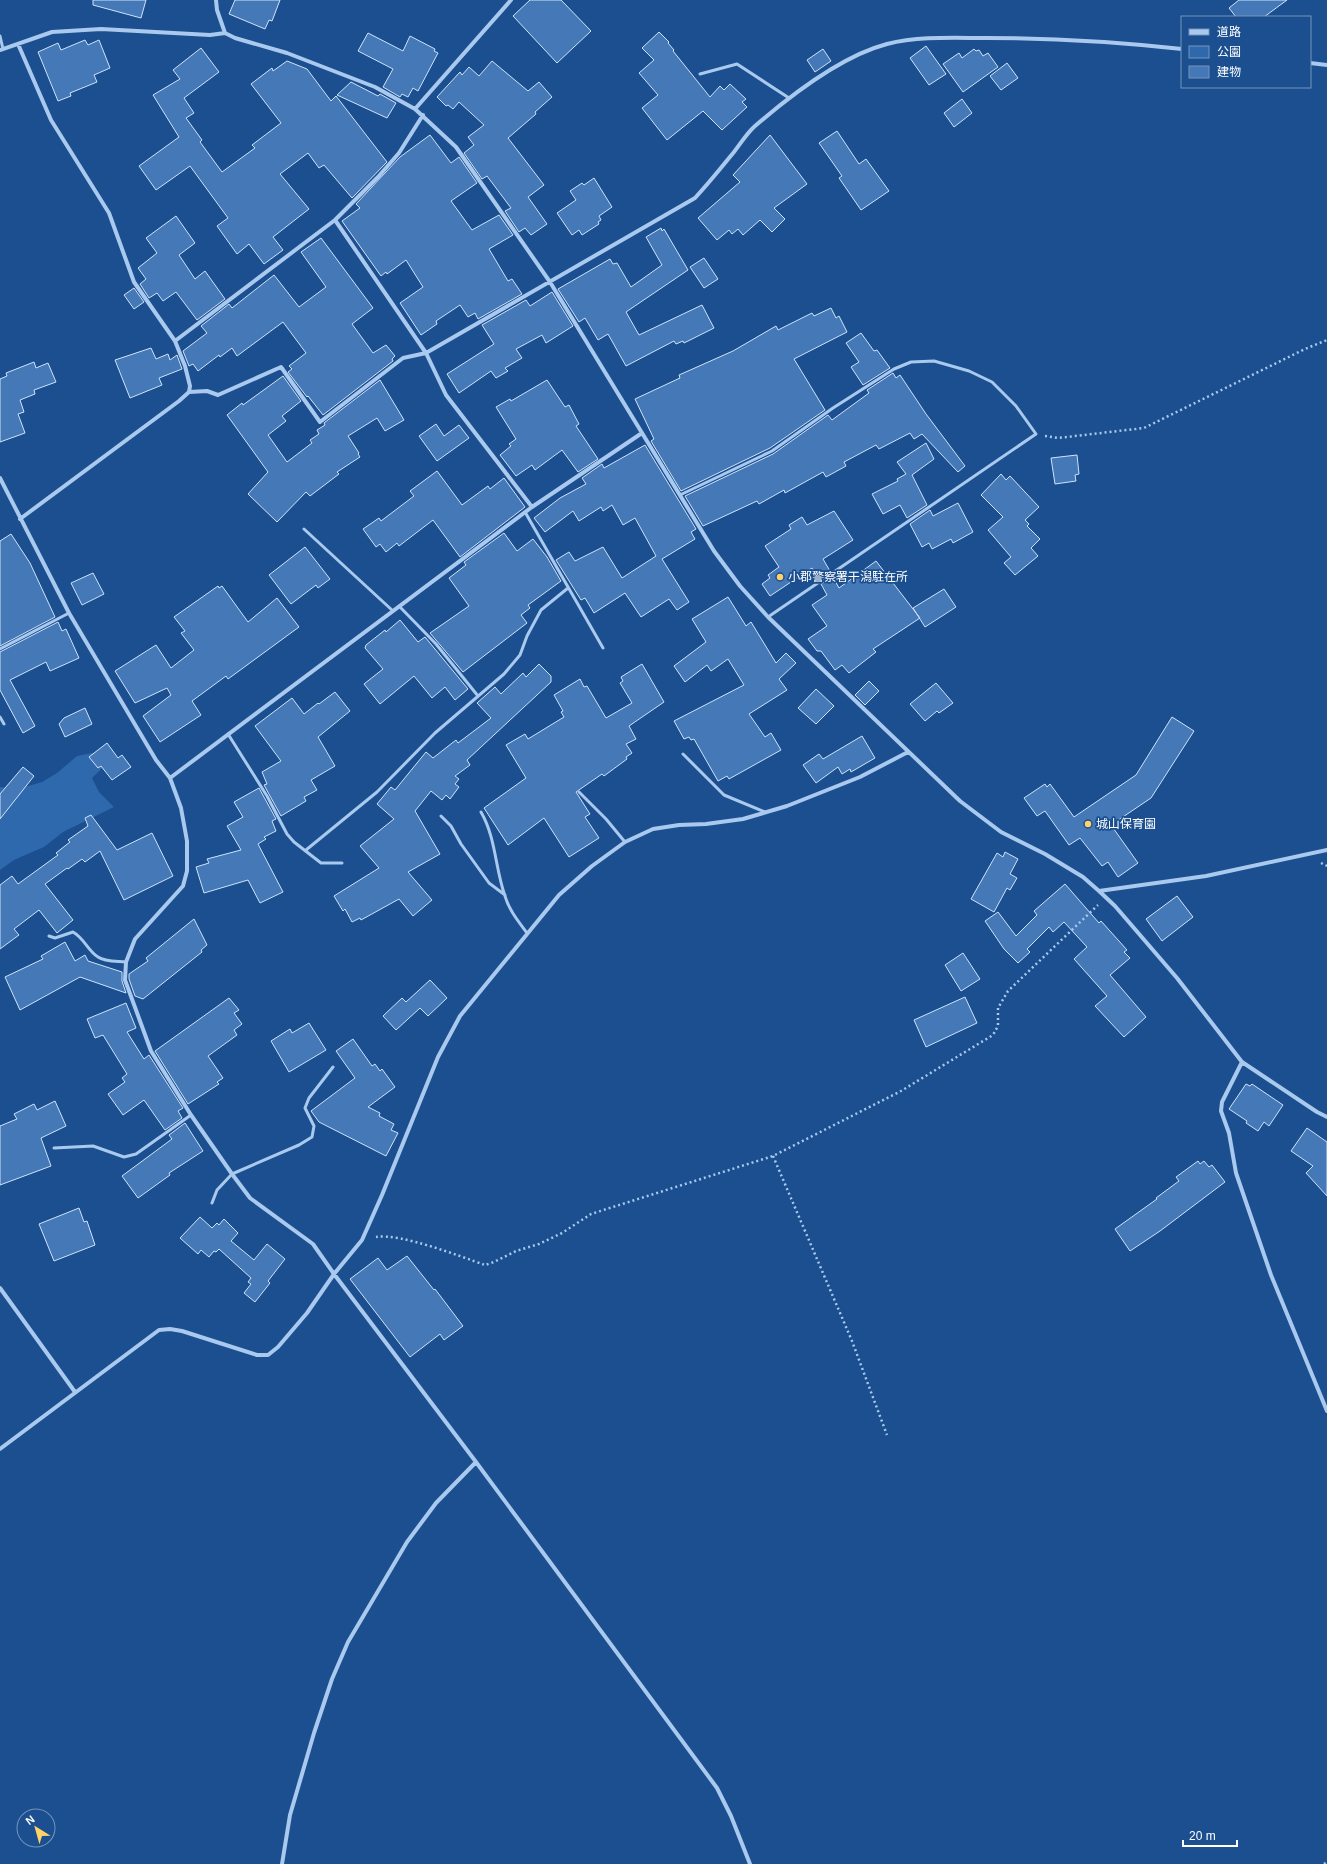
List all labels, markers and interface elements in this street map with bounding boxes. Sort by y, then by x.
legend [1181,16,1311,88]
text: 道路 [1217,25,1241,39]
text: 公園 [1217,45,1241,59]
text: 建物 [1217,65,1241,79]
place label: 小郡警察署干潟駐在所 [788,570,908,584]
marker: 小郡警察署干潟駐在所 [775,572,785,582]
place label: 城山保育園 [1096,817,1156,831]
marker: 城山保育園 [1083,819,1093,829]
north arrow [16,1808,56,1848]
text: N [23,1813,37,1827]
scale bar [1183,1822,1237,1848]
text: 20 m [1189,1829,1216,1843]

